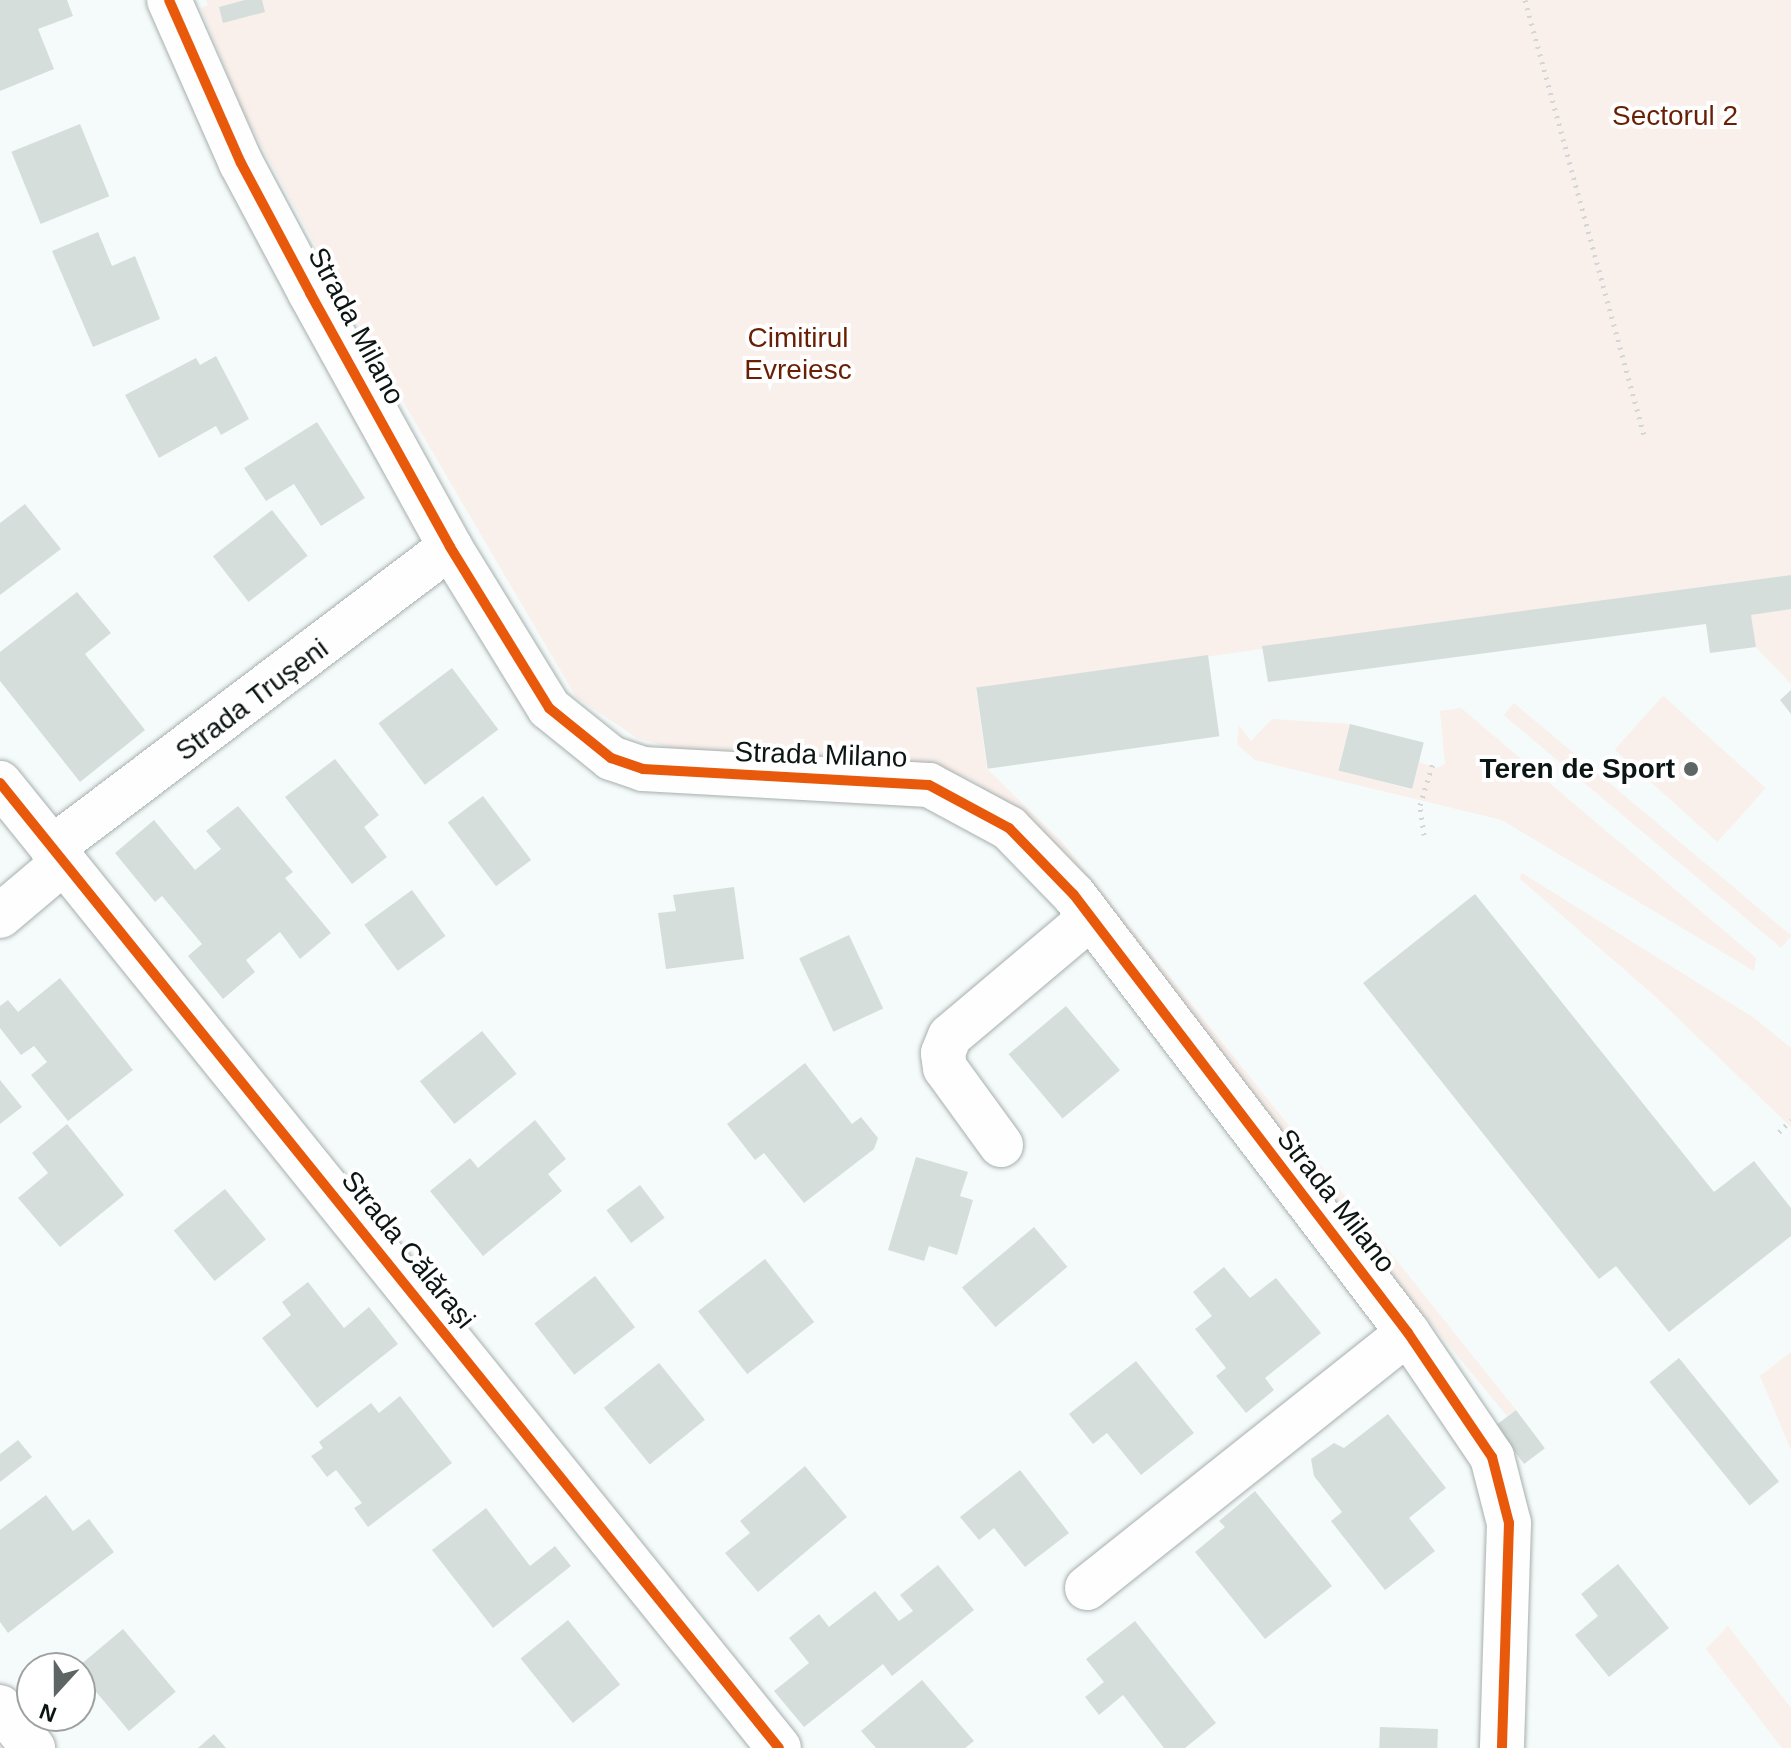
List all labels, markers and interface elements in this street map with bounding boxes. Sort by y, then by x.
park label: Sectorul 2 [1612,99,1738,133]
street label: Strada Milano [301,242,411,410]
park label: Cimitirul Evreiesc [744,321,852,387]
street label: Strada Trușeni [169,632,335,768]
street label: Strada Milano [734,735,908,775]
place label: Teren de Sport [1479,752,1675,786]
marker: Teren de Sport [1682,760,1700,778]
street label: Strada Milano [1270,1123,1402,1279]
street label: Strada Călărași [334,1164,482,1336]
north arrow [16,1652,96,1732]
text: N [36,1698,60,1728]

